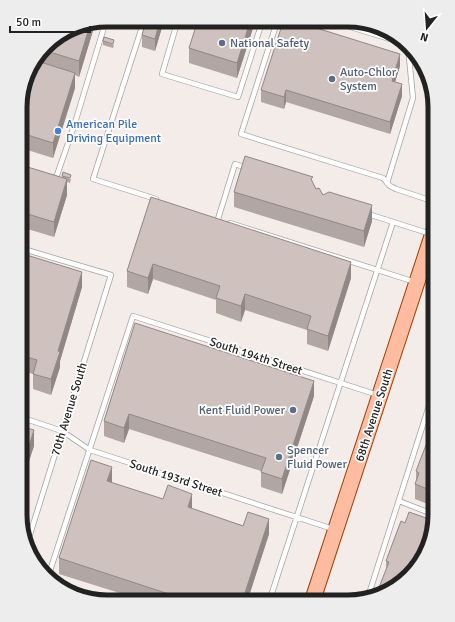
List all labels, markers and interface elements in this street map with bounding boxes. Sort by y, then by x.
scale bar [10,8,90,34]
north arrow [407,8,447,48]
text: 50 m [16,15,41,30]
text: N [419,30,430,44]
place label: National Safety [230,36,310,51]
marker: National Safety [217,38,227,48]
place label: Auto-Chlor System [340,65,397,94]
marker: Auto-Chlor System [327,74,337,84]
place label: American Pile Driving Equipment [66,117,161,146]
marker: American Pile Driving Equipment [53,126,63,136]
street label: South 194th Street [207,334,304,379]
street label: 70th Avenue South [48,361,91,458]
street label: 68th Avenue South [352,367,397,463]
place label: Kent Fluid Power [199,403,286,418]
marker: Kent Fluid Power [288,405,298,415]
place label: Spencer Fluid Power [287,443,348,472]
marker: Spencer Fluid Power [274,452,284,462]
street label: South 193rd Street [127,456,224,501]

